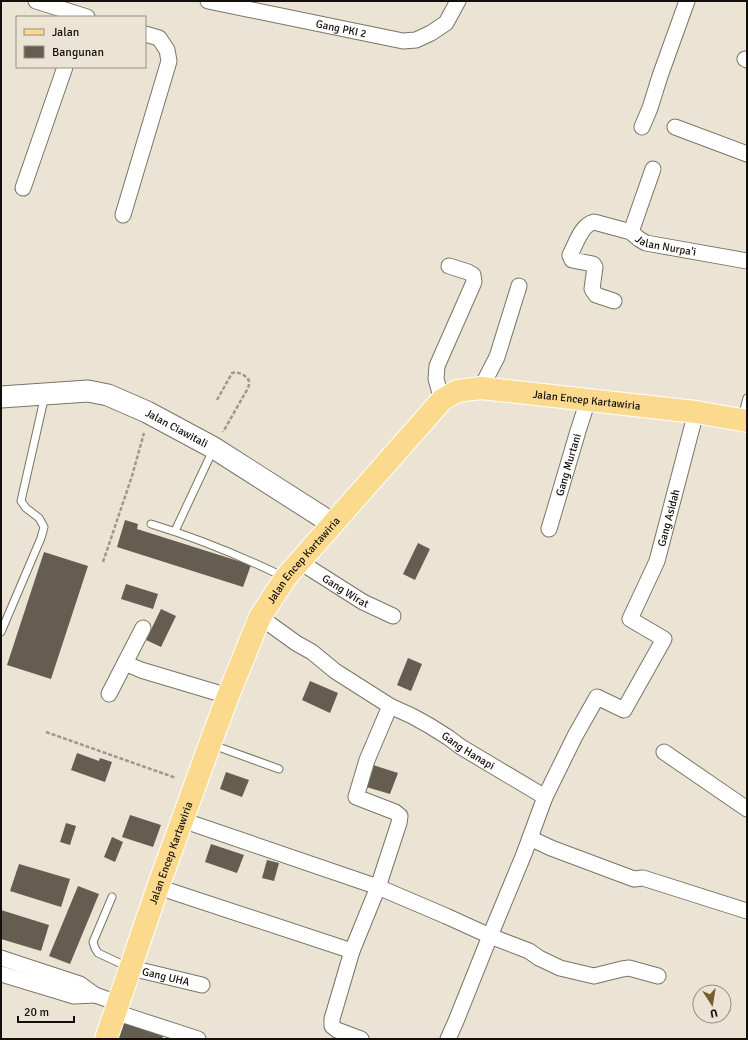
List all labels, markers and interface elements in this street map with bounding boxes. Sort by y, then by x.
legend [16,16,146,68]
street label: Gang PKI 2 [315,17,368,40]
text: Jalan [52,25,79,40]
text: Bangunan [52,45,104,60]
street label: Jalan Nurpa'i [633,232,697,258]
street label: Jalan Encep Kartawiria [532,387,642,412]
street label: Jalan Ciawitali [143,406,210,450]
street label: Gang Murtani [553,432,583,498]
street label: Gang Asidah [655,488,682,548]
street label: Jalan Encep Kartawiria [264,514,343,606]
street label: Gang Wirat [320,571,371,610]
street label: Gang Hanapi [439,729,497,772]
street label: Jalan Encep Kartawiria [146,799,195,906]
street label: Gang UHA [141,964,191,988]
north arrow [692,984,732,1024]
scale bar [18,998,74,1024]
text: 20 m [24,1005,49,1020]
text: U [709,1006,719,1020]

